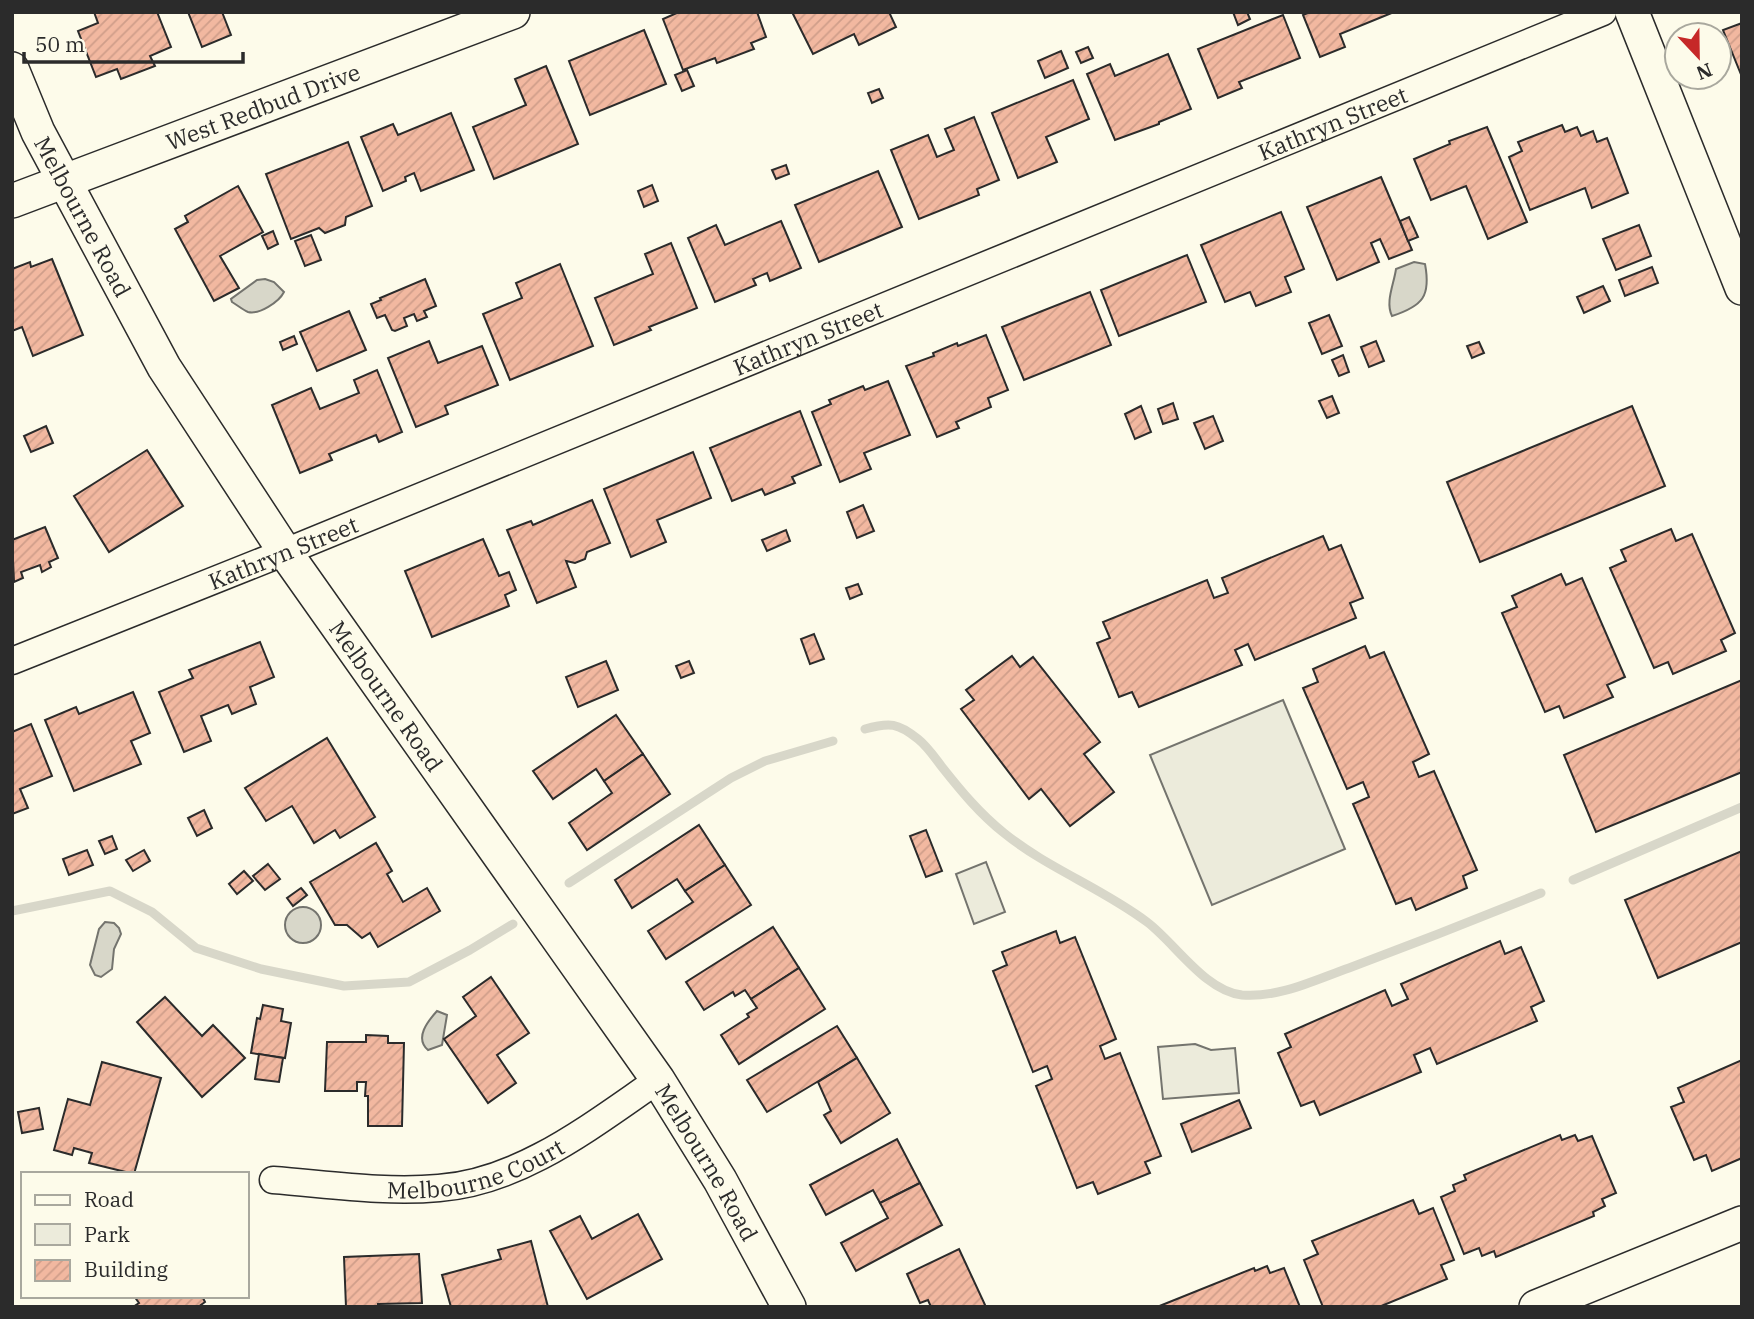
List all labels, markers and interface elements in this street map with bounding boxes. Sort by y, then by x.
scale bar [24,21,243,65]
north arrow [1663,21,1733,91]
text: 50 m [35,30,85,58]
street label: West Redbud Drive [161,56,364,157]
text: N [1693,58,1716,86]
street label: Kathryn Street [1253,79,1412,167]
street label: Melbourne Road [28,131,139,302]
street label: Kathryn Street [729,294,887,382]
street label: Kathryn Street [204,509,362,596]
street label: Melbourne Road [323,615,450,777]
street label: Melbourne Road [649,1078,765,1246]
street label: Melbourne Court [387,1131,569,1205]
legend [21,1172,248,1298]
text: Road [84,1185,134,1213]
text: Park [84,1220,131,1248]
text: Building [84,1255,169,1283]

